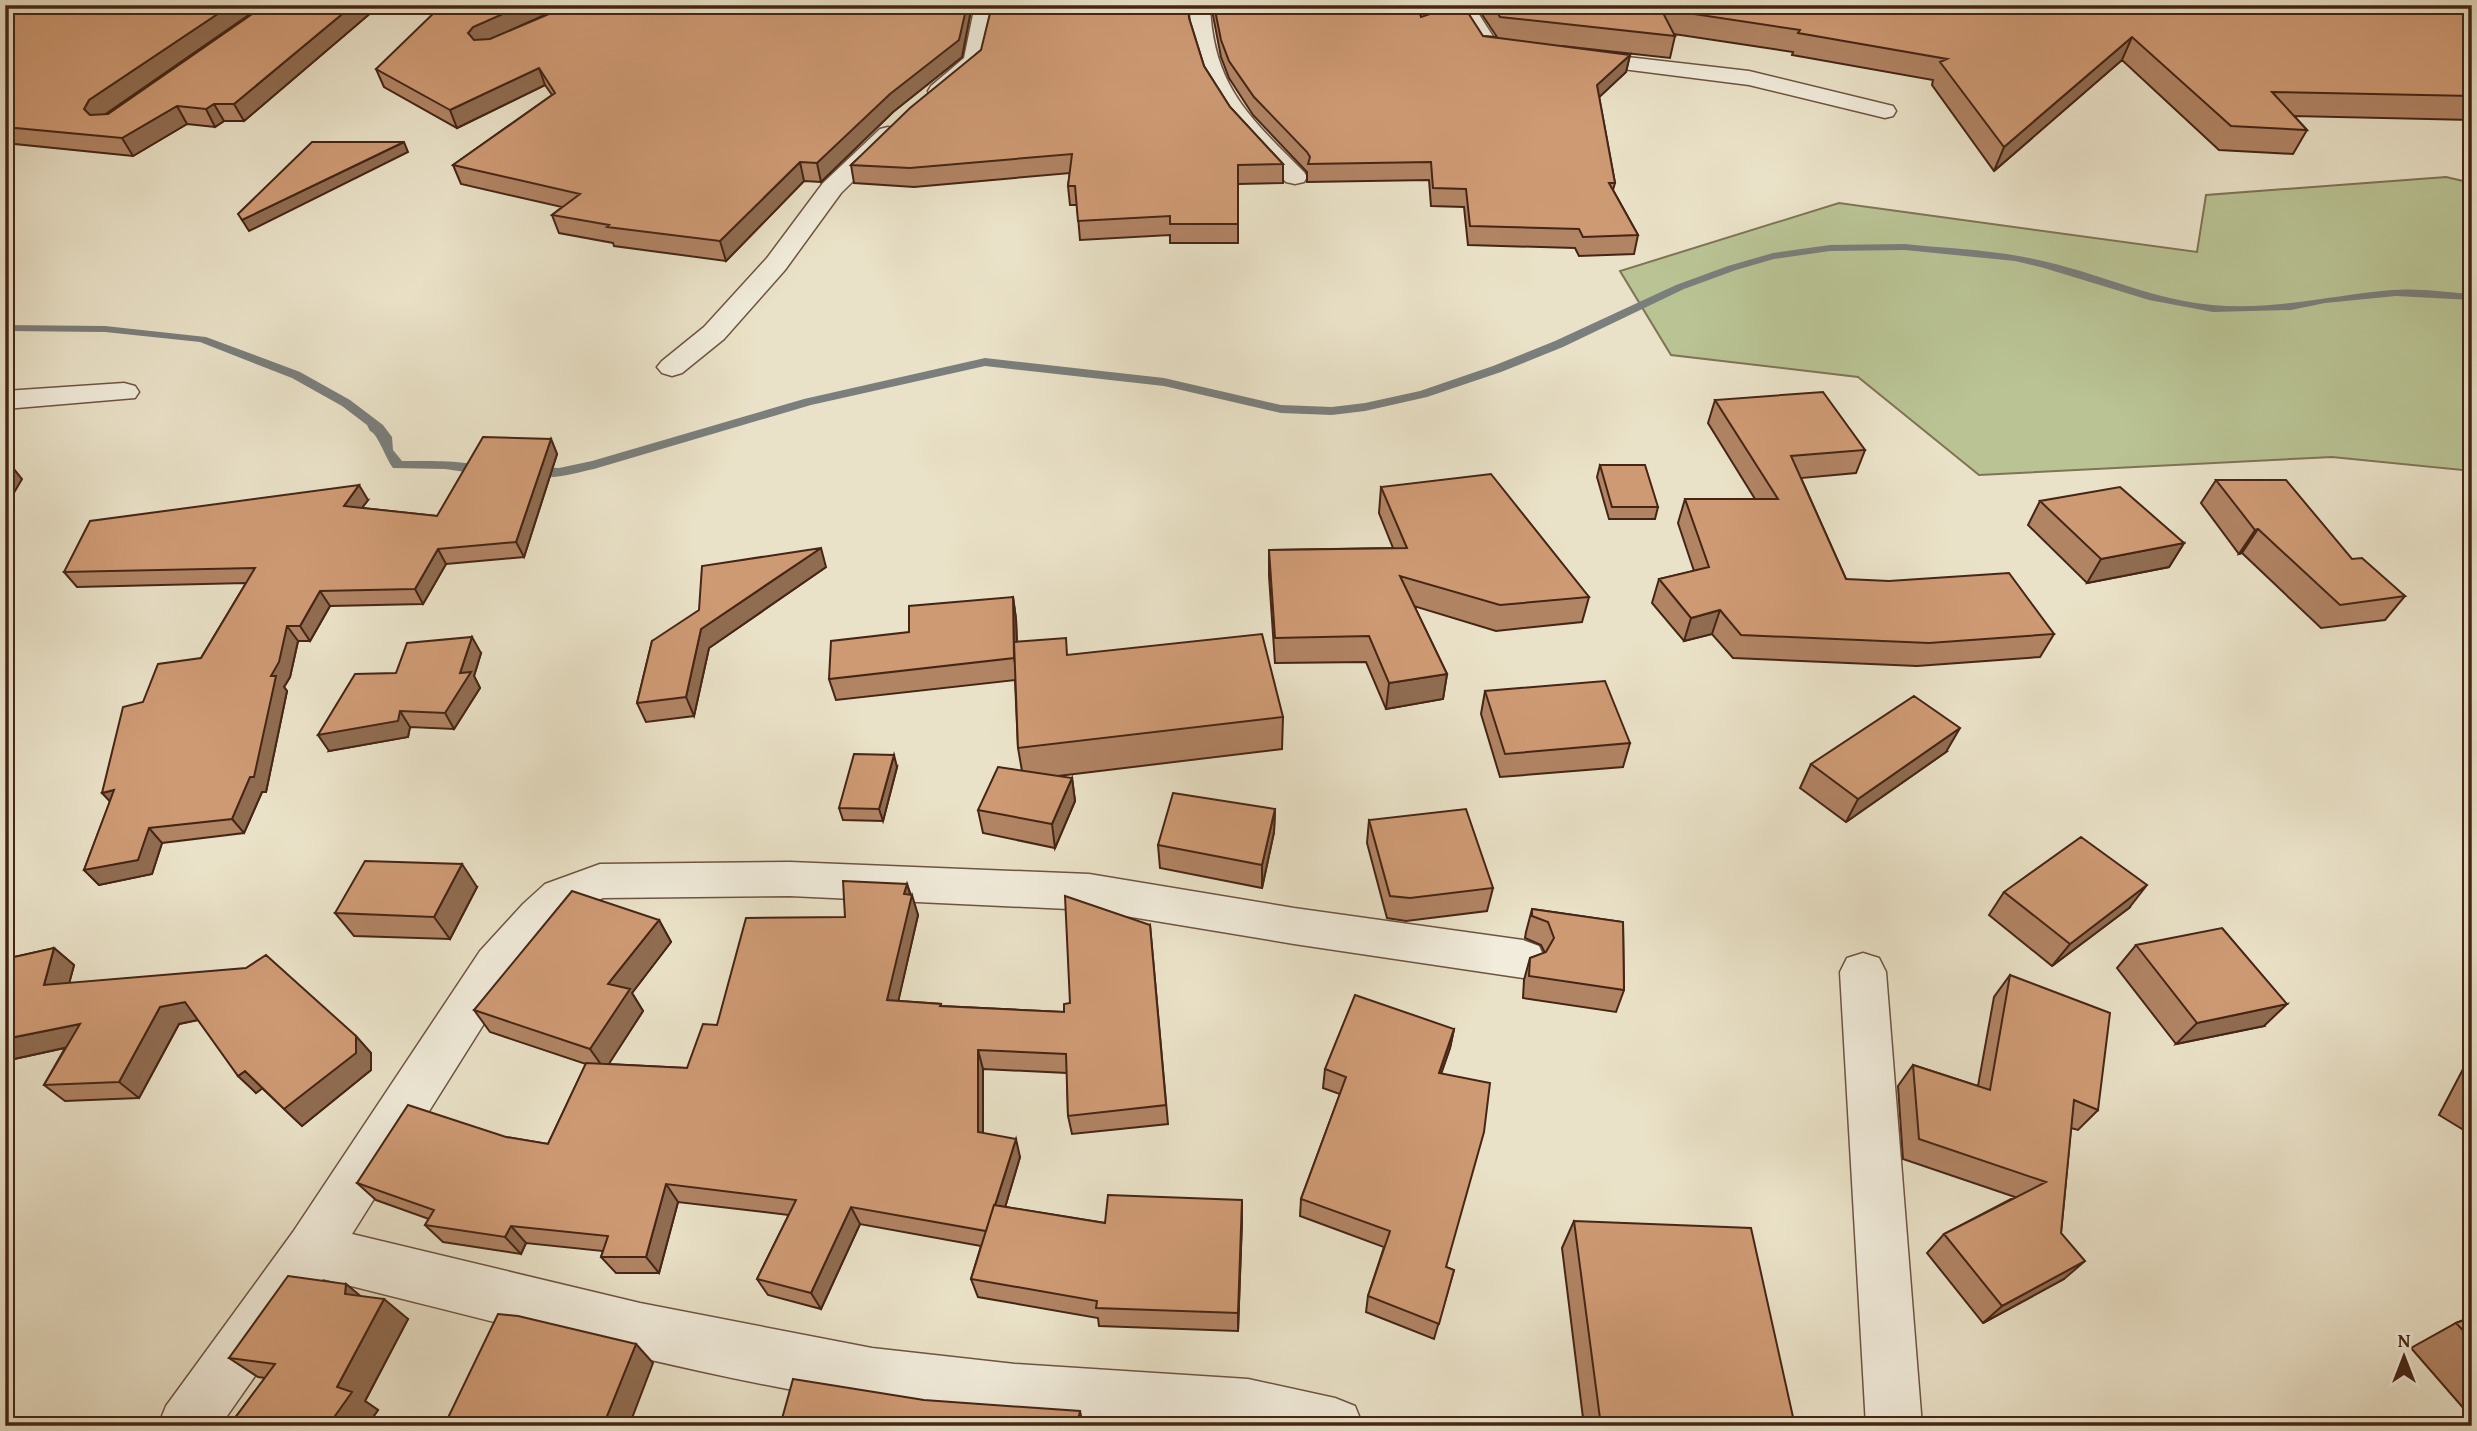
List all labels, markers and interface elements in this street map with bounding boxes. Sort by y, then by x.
north arrow [2368,1322,2438,1392]
text: N [2398,1326,2411,1354]

